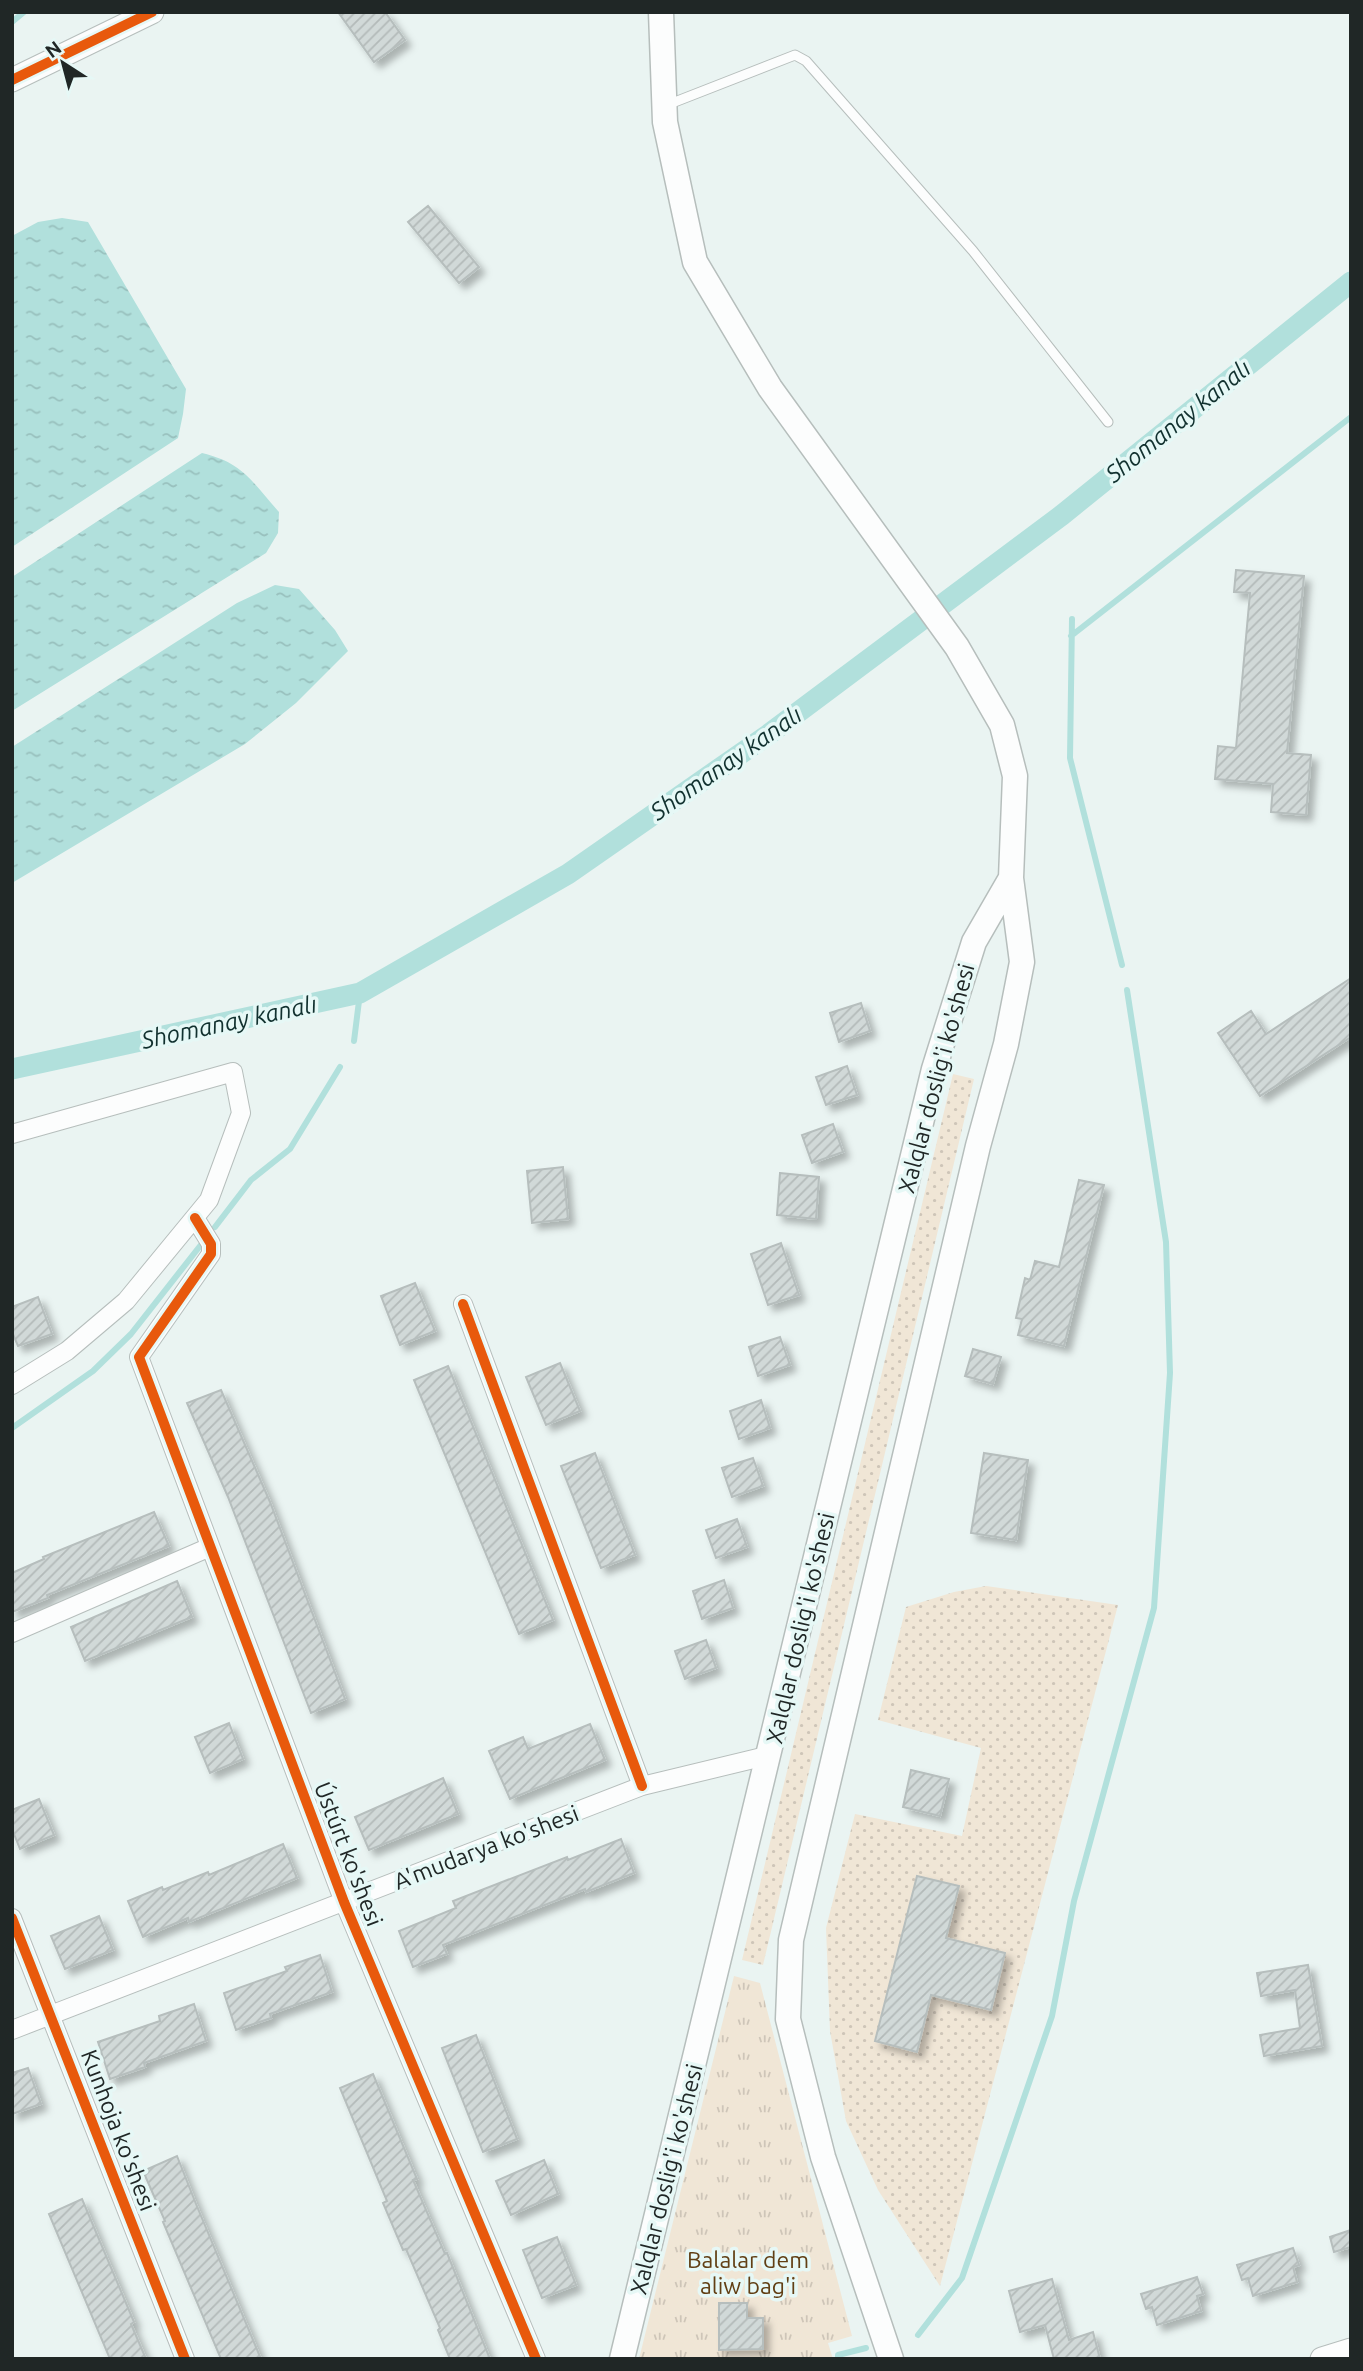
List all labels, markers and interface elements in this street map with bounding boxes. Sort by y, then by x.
north arrow [28,28,98,98]
text: N [41,36,65,62]
water label: Shomanay kanalı [1099,354,1256,488]
water label: Shomanay kanalı [644,701,807,826]
street label: Xalqlar doslig'i ko'shesi [893,961,979,1195]
water label: Shomanay kanalı [138,990,319,1054]
street label: Xalqlar doslig'i ko'shesi [761,1510,839,1746]
street label: Ústúrt ko'shesi [310,1778,389,1929]
street label: A'mudarya ko'shesi [390,1800,582,1894]
street label: Kunhoja ko'shesi [77,2046,161,2214]
street label: Xalqlar doslig'i ko'shesi [625,2061,707,2297]
park label: Balalar dem aliw bag'i [687,2247,809,2298]

